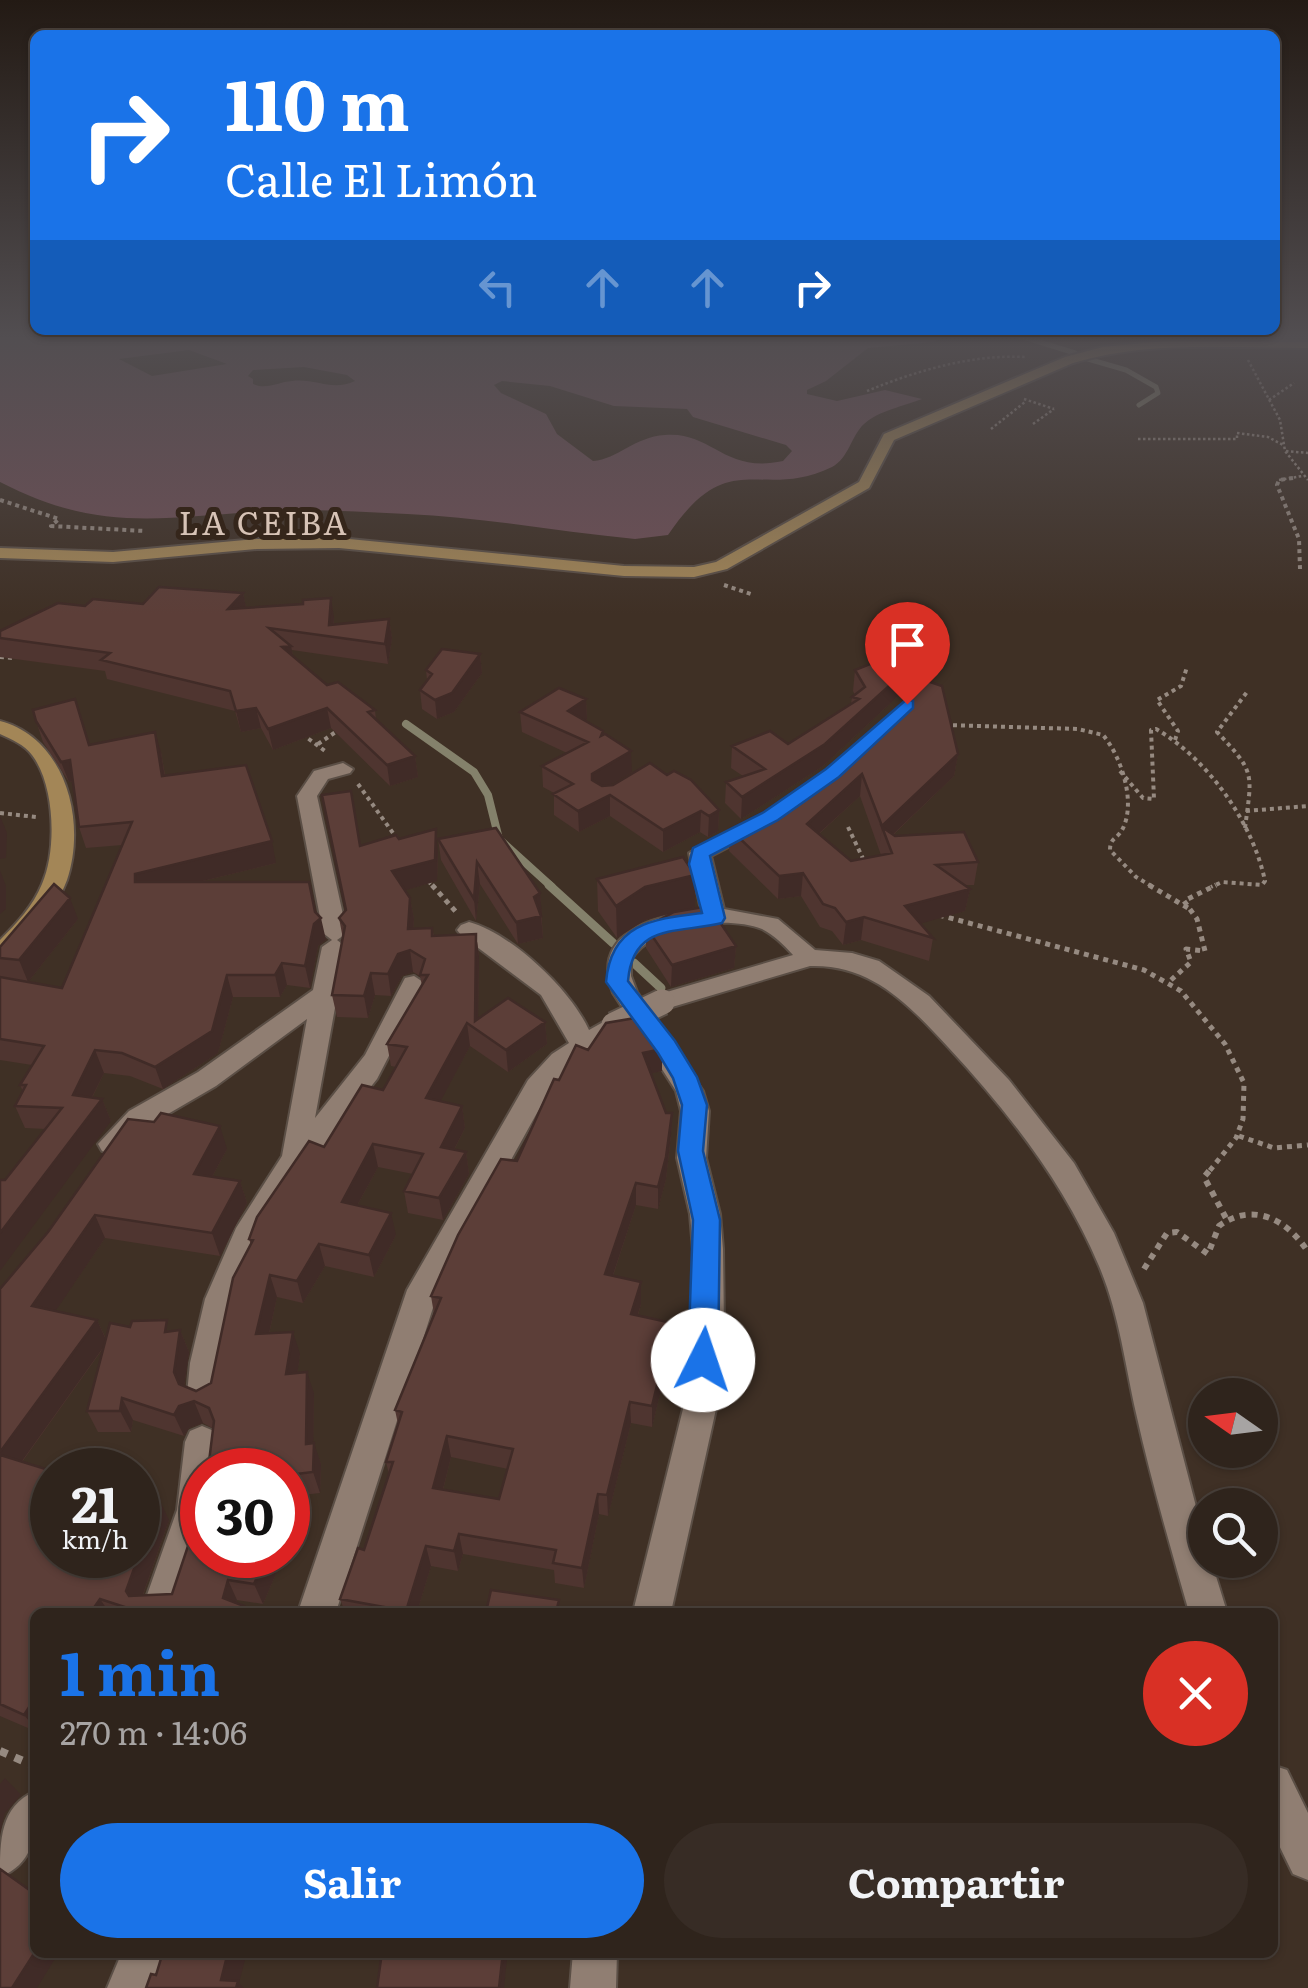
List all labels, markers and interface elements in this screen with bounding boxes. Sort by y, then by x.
text: 110 m [225,49,410,153]
icon: right [60,70,190,200]
text: Calle El Limón [225,144,538,211]
icon: left [470,260,525,315]
icon: ahead [575,260,630,315]
icon: ahead [680,260,735,315]
icon: right [785,260,840,315]
district label: LA CEIBA [179,497,349,545]
pin [865,602,950,705]
icon: arrive [880,617,935,672]
position arrow [651,1308,755,1412]
north arrow [1188,1378,1278,1468]
map controls [1188,1378,1278,1578]
speed limit sign: 30 [180,1448,310,1578]
text: 21 [71,1464,119,1538]
button: search [1188,1488,1278,1578]
text: km/h [62,1520,128,1557]
text: 1 min [60,1625,220,1714]
button: close [1143,1641,1248,1746]
text: 270 m · 14:06 [60,1707,247,1755]
button: Salir [60,1823,644,1938]
button: Compartir [664,1823,1248,1938]

